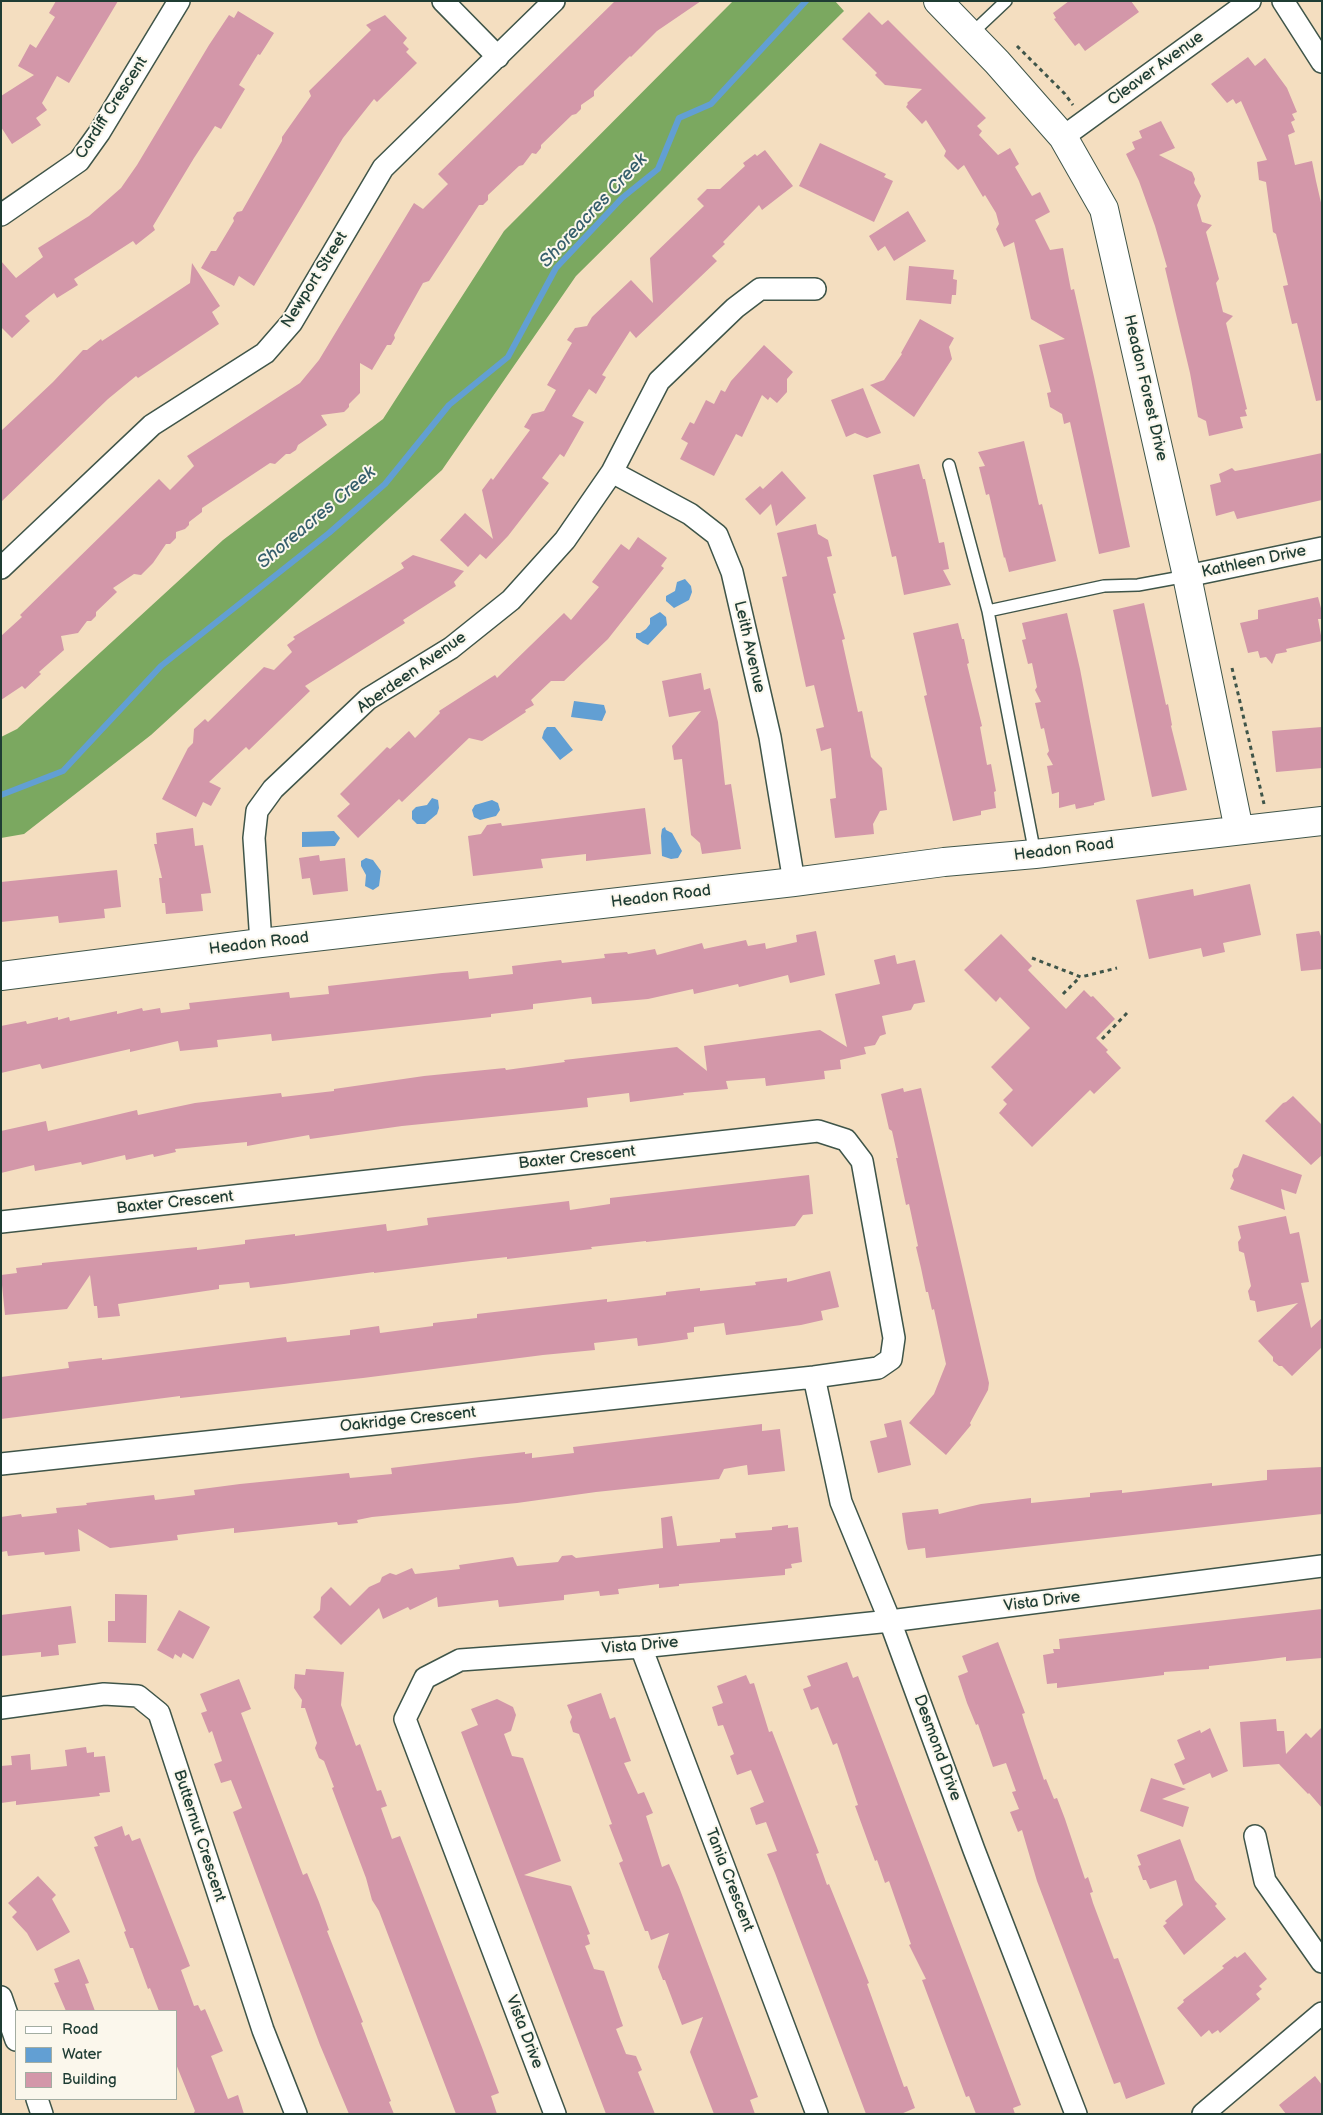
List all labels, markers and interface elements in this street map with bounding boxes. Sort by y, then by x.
street label: Cleaver Avenue [1104,28,1208,110]
street label: Cardiff Crescent [72,53,152,163]
water label: Shoreacres Creek [536,149,652,273]
street label: Newport Street [278,228,352,332]
street label: Headon Forest Drive [1119,313,1171,463]
water label: Shoreacres Creek [253,462,381,574]
street label: Kathleen Drive [1200,542,1308,582]
street label: Leith Avenue [729,599,769,695]
street label: Aberdeen Avenue [354,628,470,718]
street label: Headon Road [1013,834,1115,866]
street label: Headon Road [610,881,712,913]
street label: Headon Road [208,928,310,960]
street label: Baxter Crescent [517,1142,637,1174]
street label: Baxter Crescent [115,1187,235,1219]
street label: Oakridge Crescent [339,1403,477,1437]
street label: Vista Drive [1003,1588,1081,1616]
street label: Vista Drive [601,1633,679,1659]
street label: Desmond Drive [909,1692,965,1804]
street label: Butternut Crescent [169,1768,229,1904]
street label: Tania Crescent [700,1826,758,1934]
street label: Vista Drive [501,1993,547,2071]
legend [15,2010,178,2100]
text: Road [62,2020,98,2039]
text: Water [62,2045,102,2064]
text: Building [62,2070,117,2089]

